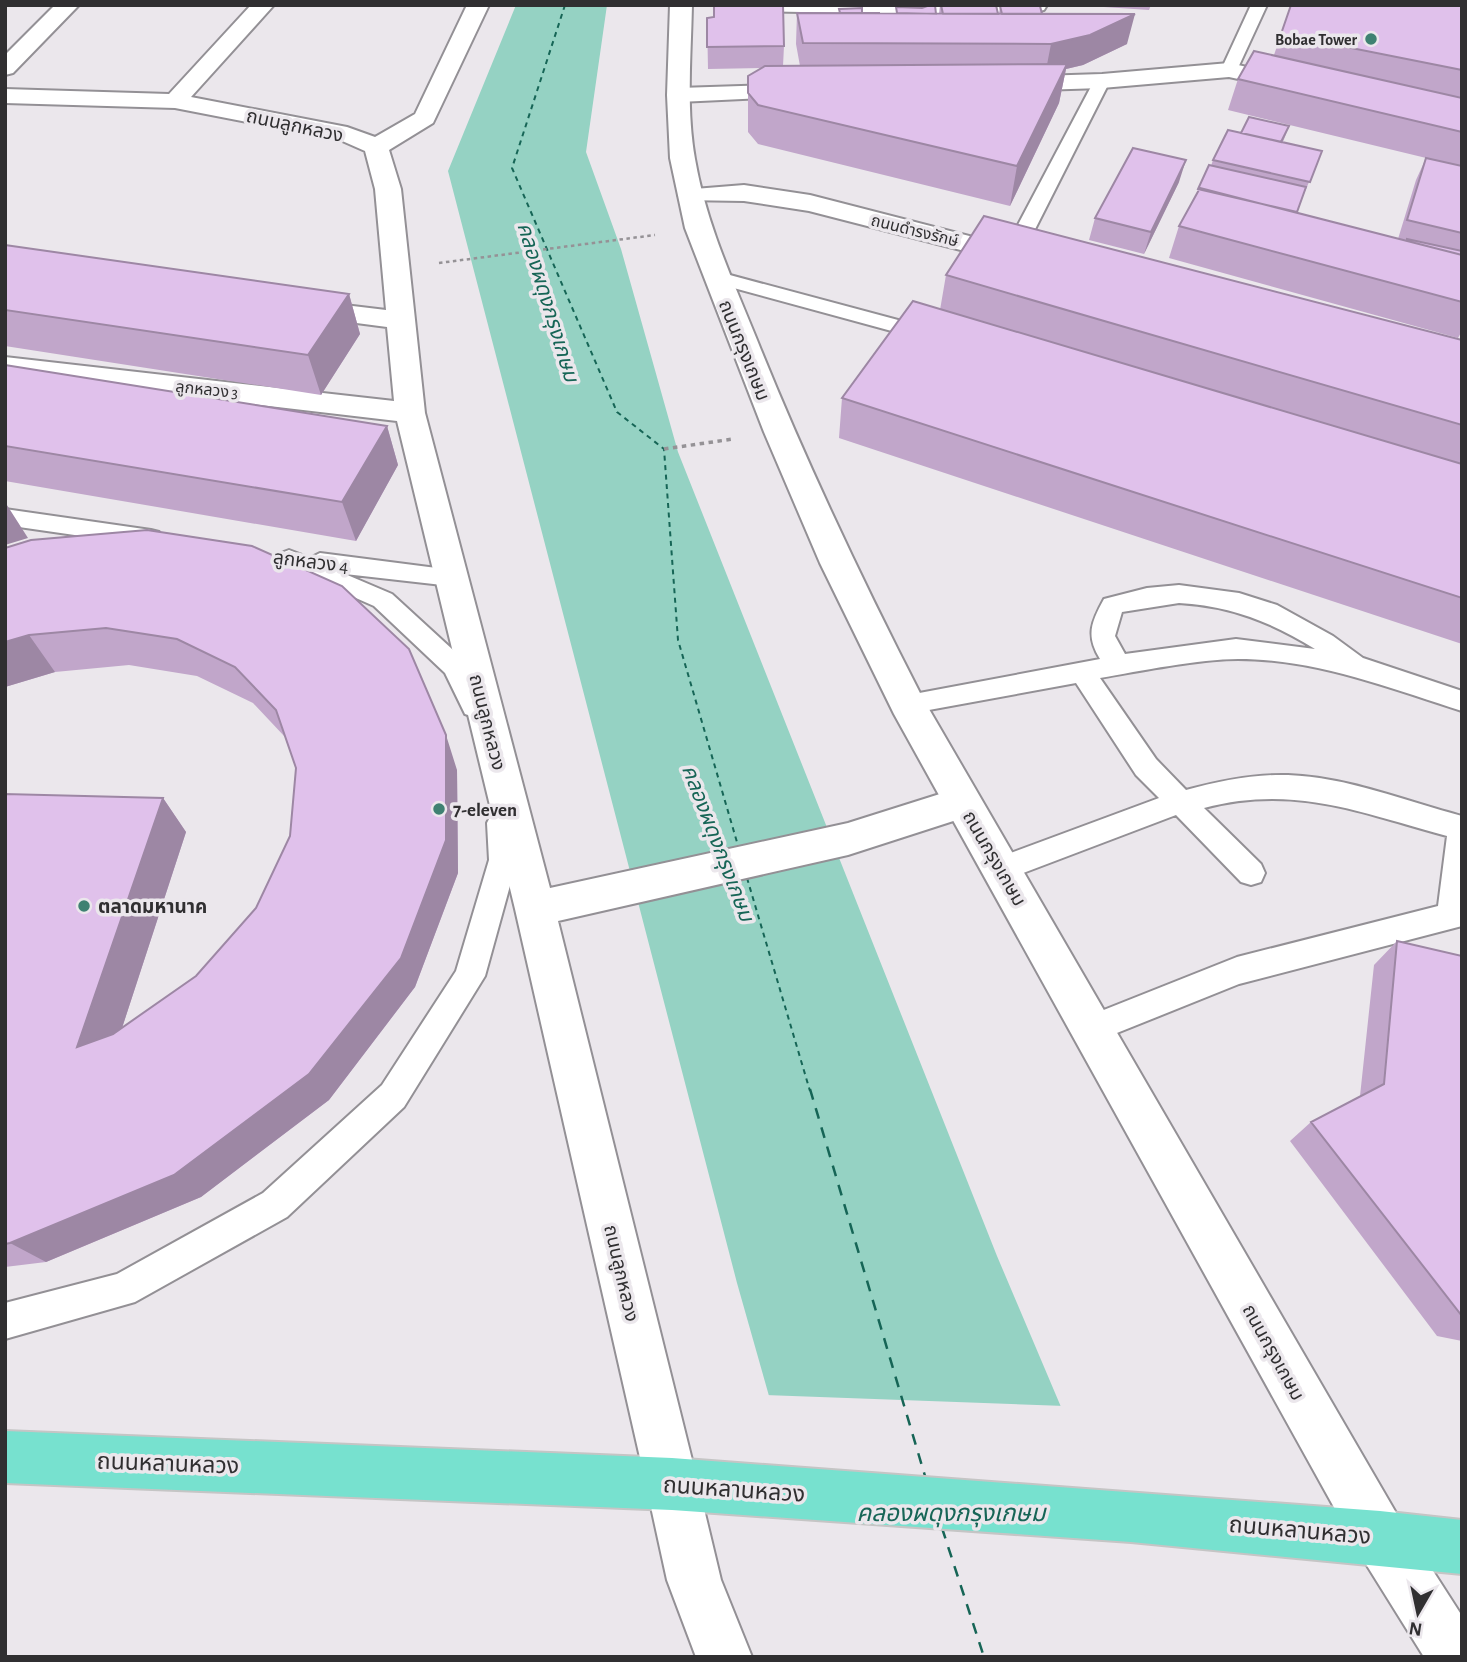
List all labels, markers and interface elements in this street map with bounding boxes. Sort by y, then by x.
marker: Bobae Tower [1363,31,1379,47]
place label: Bobae Tower [1275,32,1357,48]
street label: ถนนลูกหลวง [244,107,345,148]
street label: ถนนดำรงรักษ์ [869,212,960,250]
water label: คลองผดุงกรุงเกษม [511,220,582,387]
street label: ถนนกรุงเกษม [714,298,772,404]
street label: ลูกหลวง 3 [175,379,239,402]
street label: ลูกหลวง 4 [272,548,350,579]
street label: ถนนลูกหลวง [463,672,508,773]
water label: คลองผดุงกรุงเกษม [676,762,758,927]
marker: 7-eleven [431,801,447,817]
place label: 7-eleven [453,801,517,820]
street label: ถนนกรุงเกษม [958,808,1029,910]
marker: ตลาดมหานาค [76,898,92,914]
place label: ตลาดมหานาค [98,898,207,917]
street label: ถนนลูกหลวง [598,1223,641,1324]
street label: ถนนกรุงเกษม [1238,1302,1307,1404]
street label: ถนนหลานหลวง [96,1451,240,1478]
street label: ถนนหลานหลวง [662,1474,806,1507]
water label: คลองผดุงกรุงเกษม [857,1502,1048,1528]
street label: ถนนหลานหลวง [1228,1514,1372,1549]
north arrow [1383,1578,1453,1648]
text: N [1408,1618,1424,1639]

